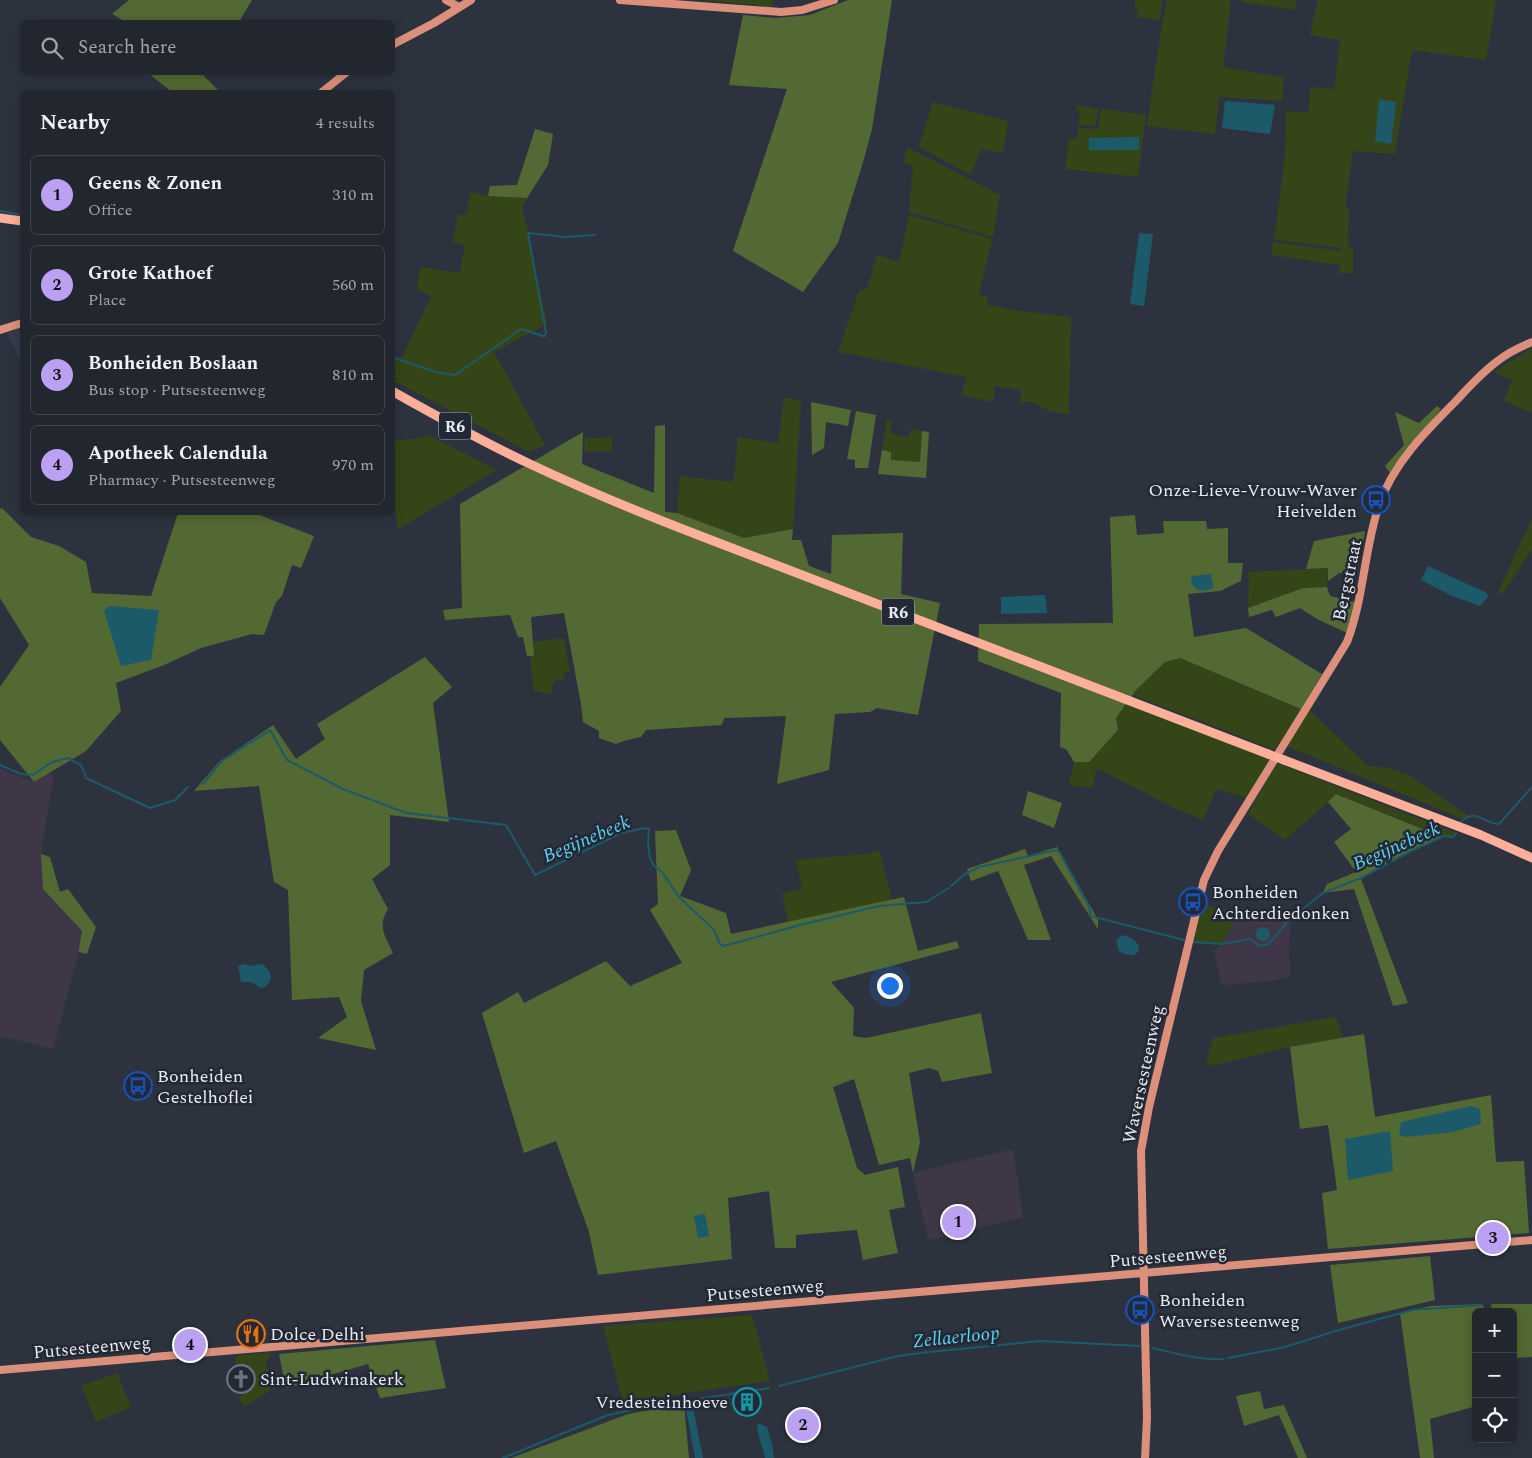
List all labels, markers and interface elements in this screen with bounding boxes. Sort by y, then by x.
search box [20,20,395,75]
text: Search here [78,33,177,62]
icon: search [38,34,66,62]
text: Nearby [40,107,110,139]
text: 4 results [316,111,375,135]
text: Geens & Zonen [88,169,222,198]
text: 1 [53,183,61,207]
text: 310 m [332,183,374,207]
text: Office [88,198,132,222]
text: Grote Kathoef [88,259,213,288]
text: 2 [53,273,61,297]
text: 560 m [332,273,374,297]
text: Place [88,288,126,312]
text: Bonheiden Boslaan [88,349,258,378]
text: 3 [53,363,61,387]
text: 810 m [332,363,374,387]
text: Bus stop · Putsesteenweg [88,378,266,402]
road number: R6 [439,412,471,440]
text: Apotheek Calendula [88,439,268,468]
text: 4 [53,453,61,477]
text: 970 m [332,453,374,477]
text: Pharmacy · Putsesteenweg [88,468,276,492]
place label: Onze-Lieve-Vrouw-Waver Heivelden [1148,477,1357,525]
bus stop icon: Onze-Lieve-Vrouw-Waver Heivelden [1361,485,1391,515]
street label: Bergstraat [1326,537,1369,623]
road number: R6 [882,598,914,626]
water label: Begijnebeek [538,808,635,871]
water label: Begijnebeek [1348,814,1445,878]
place label: Bonheiden Achterdiedonken [1212,879,1350,927]
bus stop icon: Bonheiden Achterdiedonken [1178,887,1208,917]
your location [877,973,903,999]
street label: Waversesteenweg [1116,1002,1171,1146]
place label: Bonheiden Gestelhoflei [157,1063,254,1111]
bus stop icon: Bonheiden Gestelhoflei [123,1071,153,1101]
pin: 1 [942,1203,974,1241]
pin: 3 [1477,1219,1509,1257]
street label: Putsesteenweg [1108,1238,1228,1275]
street label: Putsesteenweg [705,1272,825,1309]
place label: Bonheiden Waversesteenweg [1159,1287,1300,1335]
bus stop icon: Bonheiden Waversesteenweg [1125,1295,1155,1325]
map controls [1472,1308,1517,1443]
button: + [1472,1308,1517,1353]
water label: Zellaerloop [911,1318,1001,1356]
restaurant icon: Dolce Delhi [236,1319,266,1349]
place label: Dolce Delhi [270,1321,365,1348]
pin: 4 [174,1326,206,1364]
street label: Putsesteenweg [32,1329,152,1366]
button: − [1472,1353,1517,1398]
church icon: Sint-Ludwinakerk [226,1364,256,1394]
place label: Sint-Ludwinakerk [260,1366,404,1393]
building icon: Vredesteinhoeve [732,1387,762,1417]
place label: Vredesteinhoeve [595,1389,728,1416]
button: locate [1472,1398,1517,1443]
pin: 2 [787,1406,819,1444]

